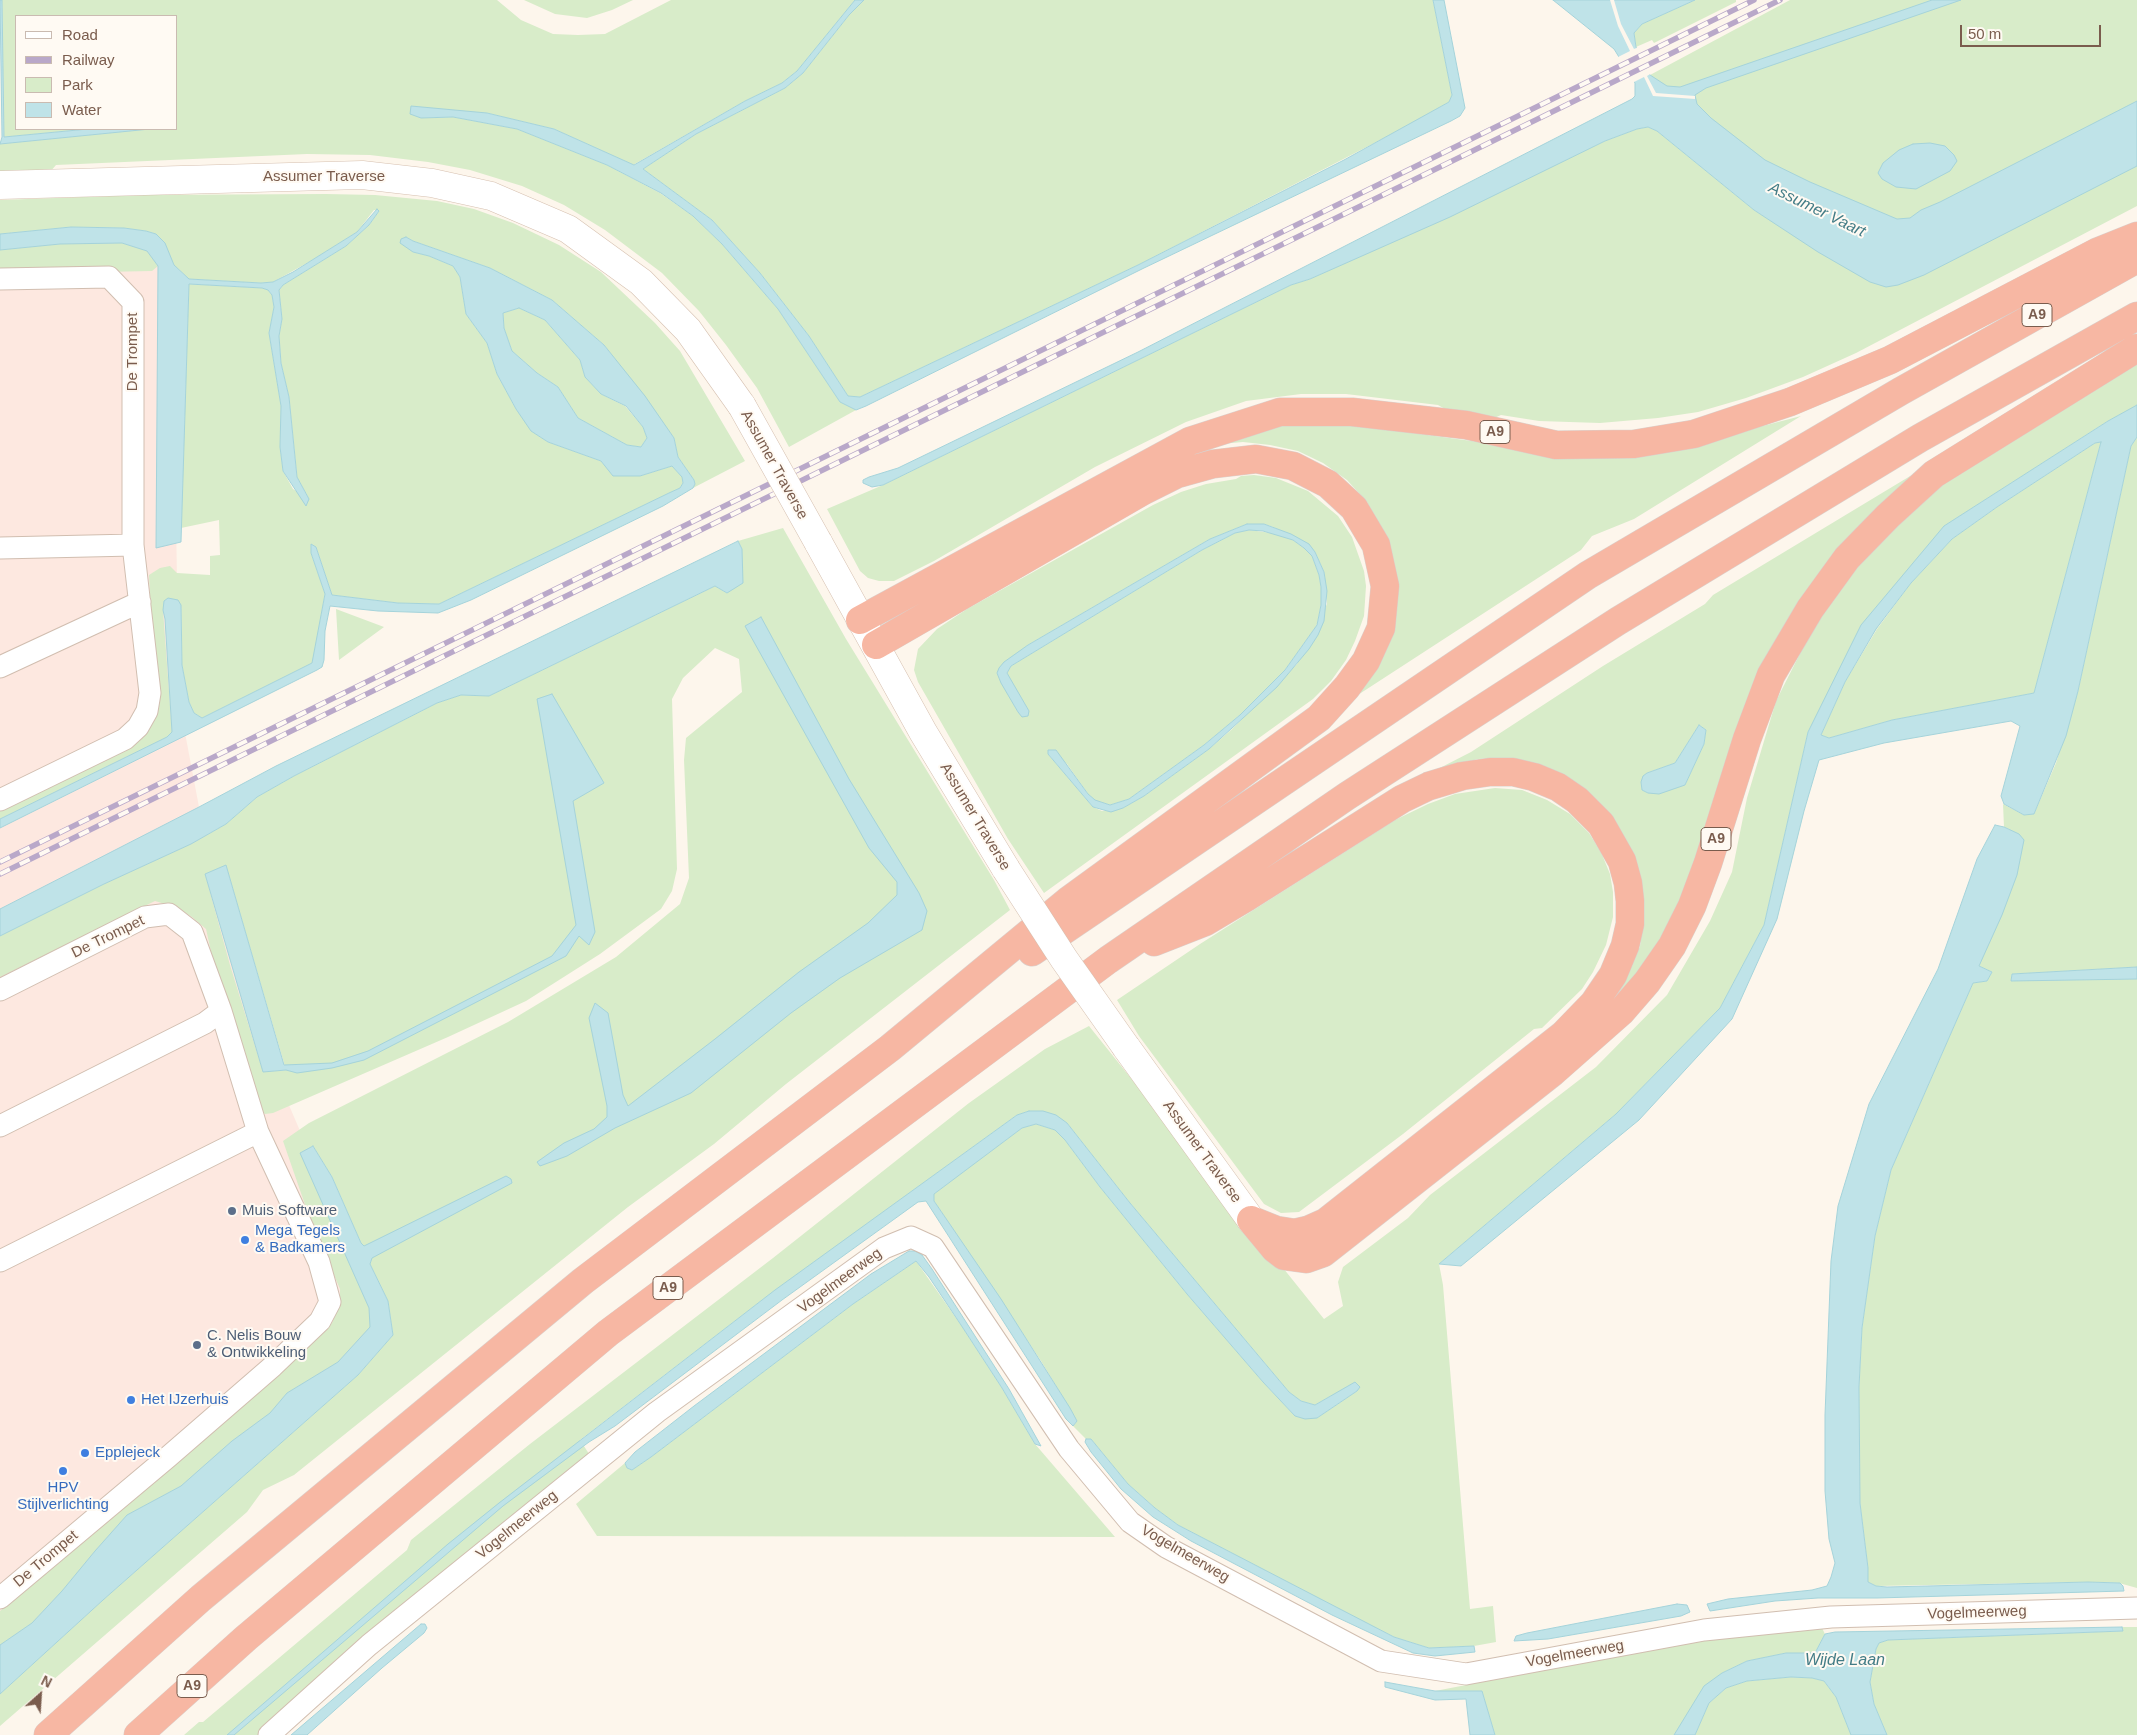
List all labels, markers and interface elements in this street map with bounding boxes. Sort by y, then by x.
legend [15,15,178,130]
scale bar [1962,15,2103,47]
text: 50 m [1968,25,2001,42]
text: Road [62,26,98,43]
text: Railway [62,51,115,68]
text: Park [62,76,93,93]
text: Water [62,101,101,118]
street label: Assumer Traverse [263,168,385,186]
water label: Assumer Vaart [1766,178,1868,242]
road number: A9 [2022,304,2052,326]
street label: De Trompet [124,313,142,391]
street label: Assumer Traverse [737,407,811,523]
road number: A9 [1480,421,1510,444]
street label: Assumer Traverse [936,760,1014,874]
road number: A9 [1701,828,1731,851]
street label: De Trompet [69,912,147,962]
street label: Assumer Traverse [1159,1097,1245,1207]
place label: Muis Software [242,1202,337,1220]
marker: Muis Software [226,1205,238,1217]
place label: Mega Tegels & Badkamers [255,1222,345,1257]
marker: Mega Tegels & Badkamers [239,1234,251,1246]
street label: Vogelmeerweg [795,1245,885,1317]
road number: A9 [653,1276,683,1300]
place label: C. Nelis Bouw & Ontwikkeling [207,1327,306,1362]
marker: C. Nelis Bouw & Ontwikkeling [191,1339,203,1351]
place label: Het IJzerhuis [141,1391,229,1409]
marker: Het IJzerhuis [125,1394,137,1406]
place label: Epplejeck [95,1444,160,1462]
marker: Epplejeck [79,1447,91,1459]
marker: HPV Stijlverlichting [57,1465,69,1477]
place label: HPV Stijlverlichting [17,1479,109,1514]
street label: Vogelmeerweg [473,1487,561,1563]
street label: Vogelmeerweg [1138,1521,1232,1587]
street label: De Trompet [10,1527,82,1591]
street label: Vogelmeerweg [1927,1602,2027,1624]
street label: Vogelmeerweg [1525,1637,1625,1671]
water label: Wijde Laan [1805,1651,1885,1671]
north arrow [15,1670,65,1720]
text: N [39,1672,55,1691]
road number: A9 [177,1674,207,1698]

